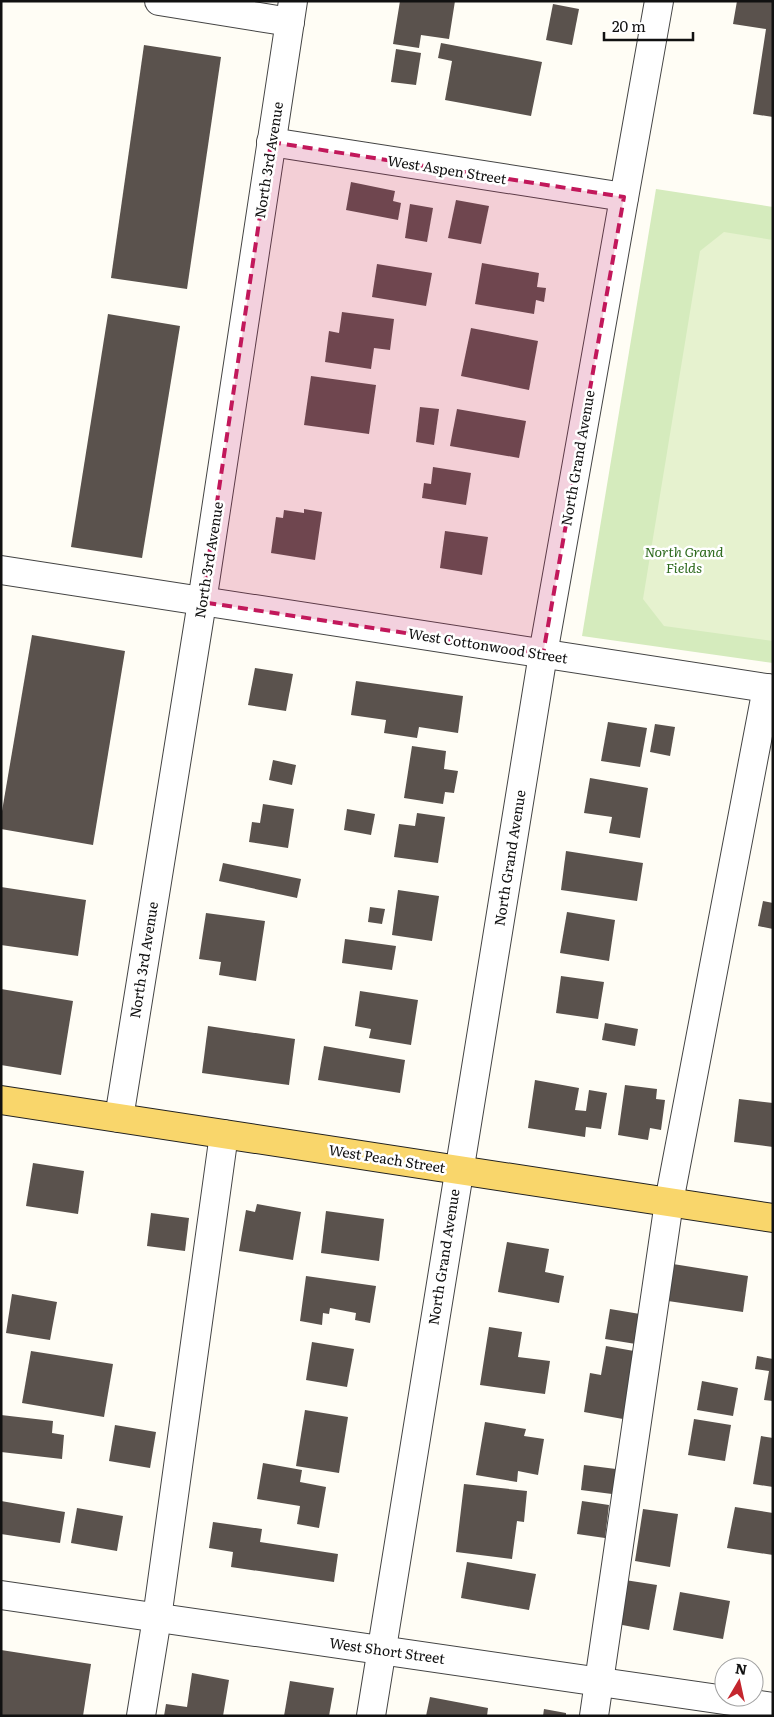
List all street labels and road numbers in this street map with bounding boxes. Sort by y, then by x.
street label: North 3rd Avenue [249,100,287,220]
street label: West Aspen Street [386,150,508,188]
street label: North Grand Avenue [555,388,599,527]
street label: North 3rd Avenue [189,500,227,620]
street label: West Cottonwood Street [407,623,570,668]
street label: North Grand Avenue [488,788,530,927]
street label: North 3rd Avenue [124,900,162,1020]
street label: West Peach Street [327,1139,447,1177]
street label: North Grand Avenue [422,1187,464,1326]
street label: West Short Street [328,1632,447,1668]

